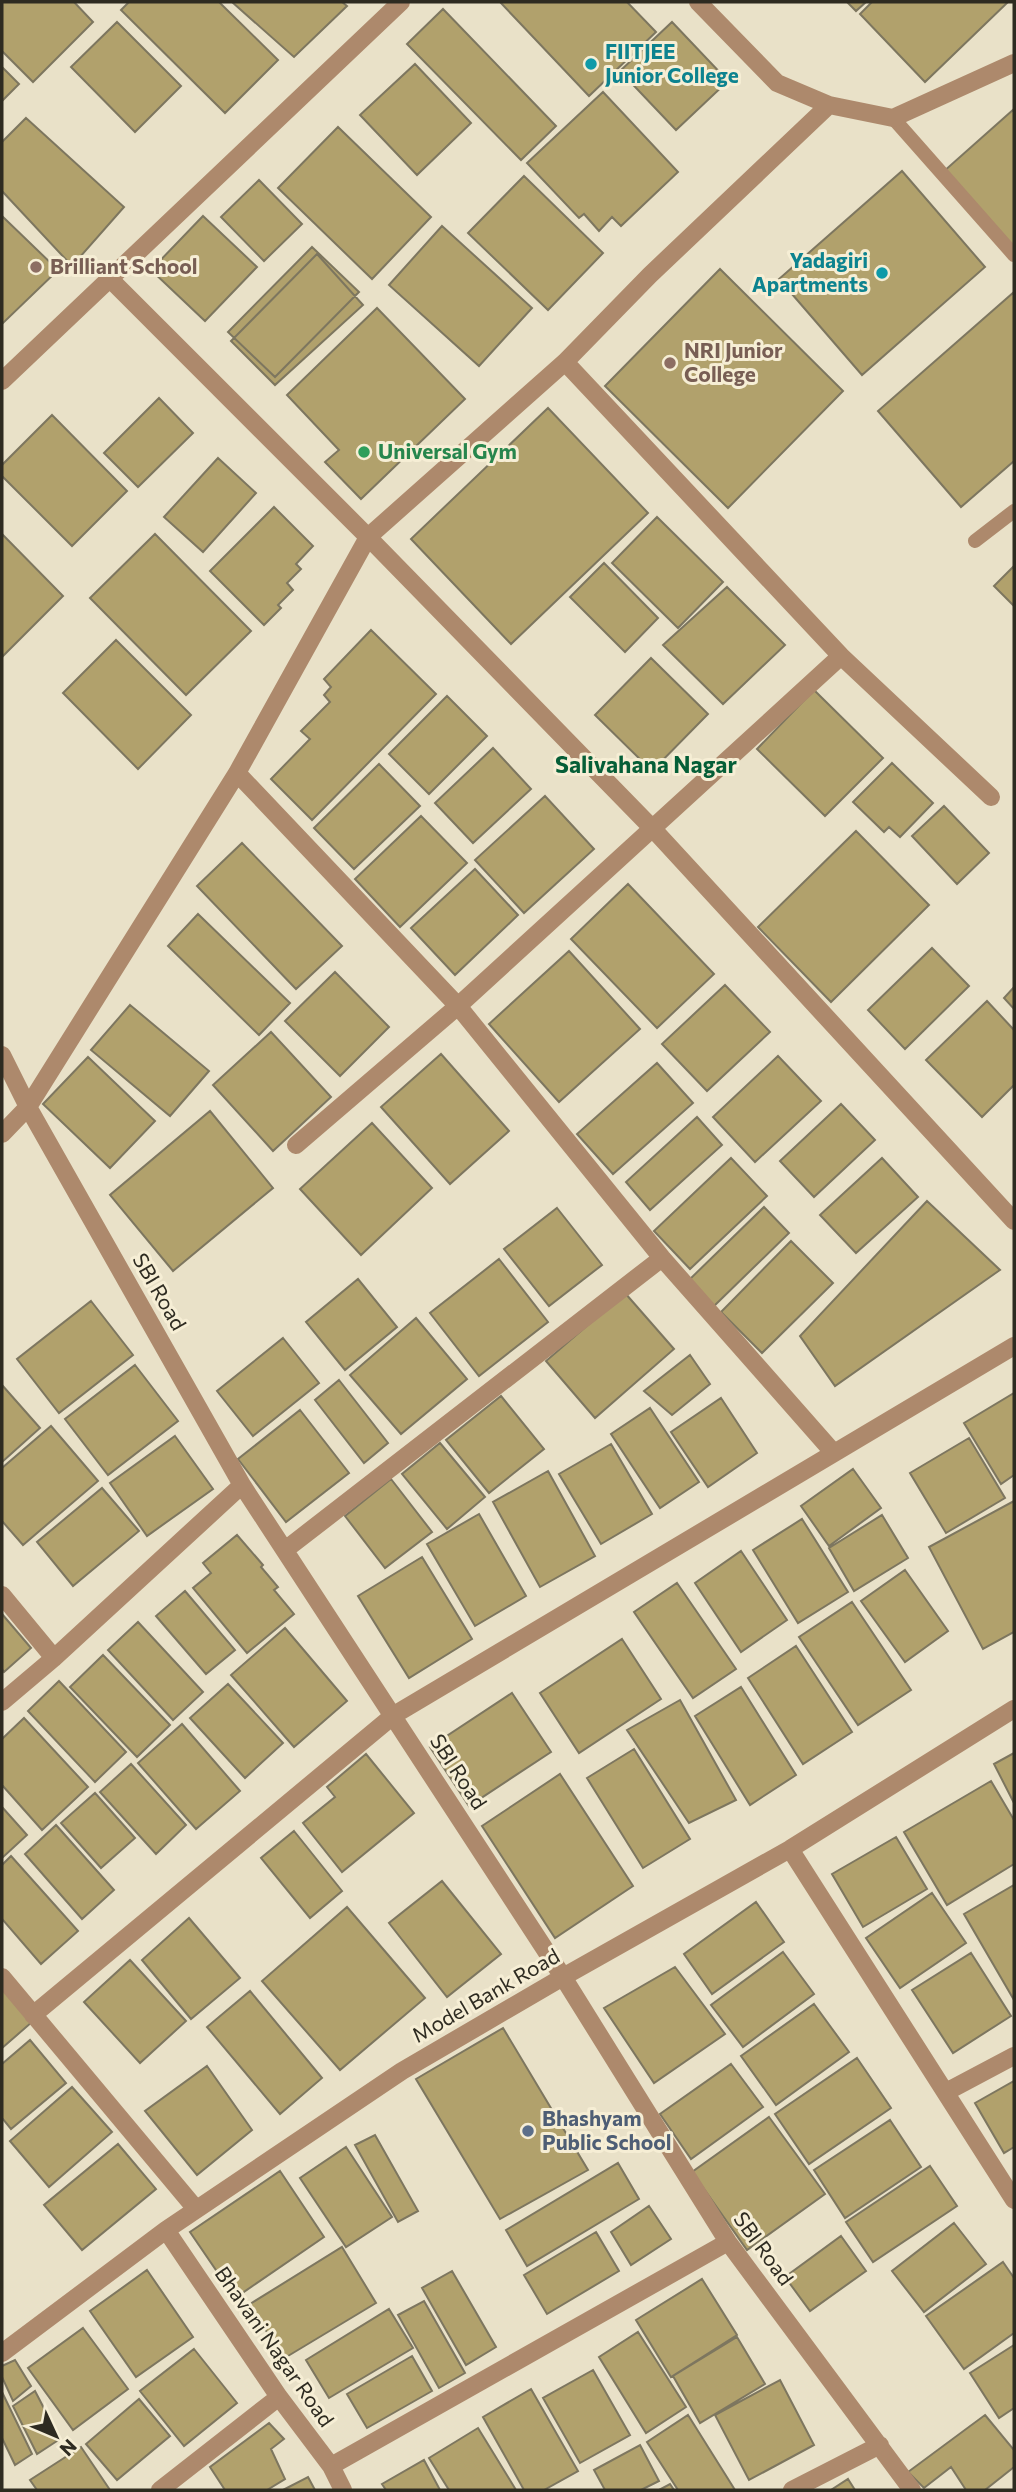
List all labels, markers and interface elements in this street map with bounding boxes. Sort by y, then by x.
place label: FIITJEE Junior College [605,38,739,87]
marker: FIITJEE Junior College [583,56,599,72]
place label: Yadagiri Apartments [752,247,868,296]
place label: Brilliant School [50,253,198,278]
marker: Brilliant School [28,259,44,275]
marker: Yadagiri Apartments [874,265,890,281]
place label: NRI Junior College [684,337,783,386]
marker: NRI Junior College [662,355,678,371]
place label: Universal Gym [378,438,517,463]
marker: Universal Gym [356,444,372,460]
district label: Salivahana Nagar [555,750,737,778]
street label: SBI Road [128,1248,192,1334]
street label: SBI Road [426,1729,493,1814]
street label: Model Bank Road [407,1942,563,2047]
place label: Bhashyam Public School [542,2105,672,2154]
marker: Bhashyam Public School [520,2123,536,2139]
street label: SBI Road [729,2206,799,2290]
street label: Bhavani Nagar Road [211,2261,340,2431]
north arrow [21,2401,91,2471]
text: N [55,2435,82,2461]

